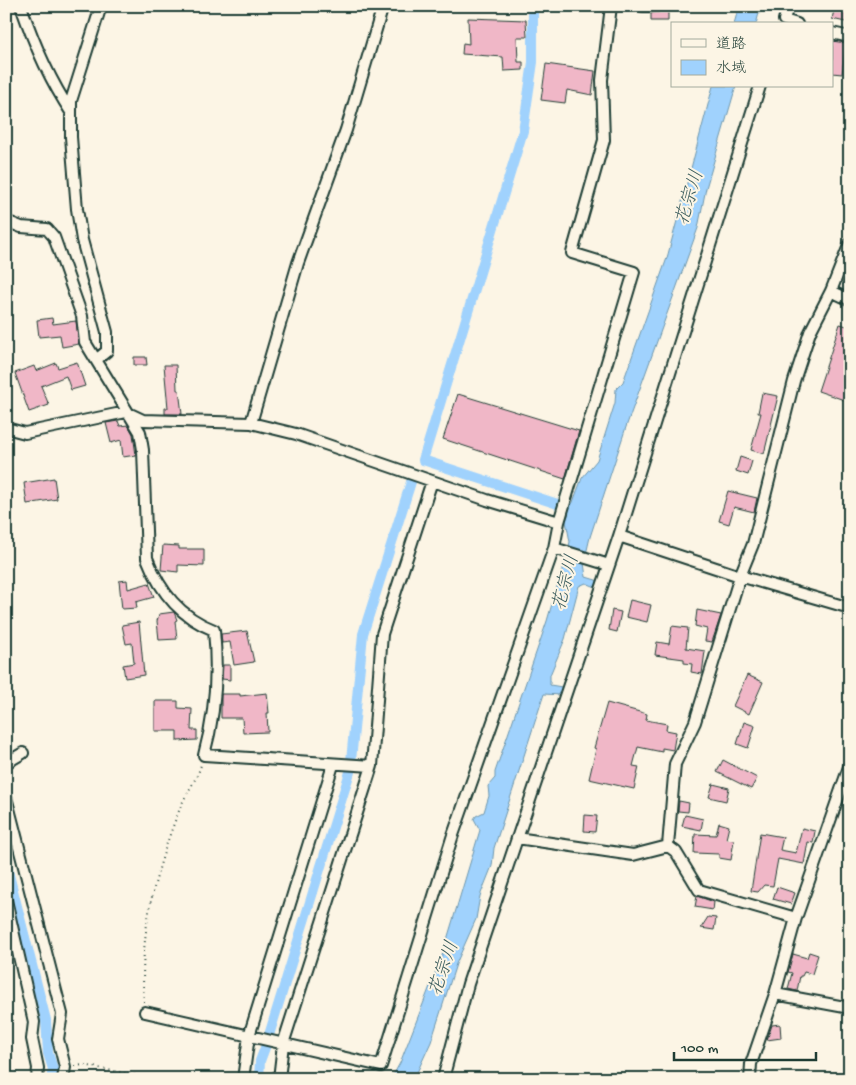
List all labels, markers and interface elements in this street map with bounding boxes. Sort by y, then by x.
legend [671,22,834,88]
text: 道路 [716,36,746,54]
text: 水域 [716,59,746,78]
water label: 花宗川 [671,167,710,229]
water label: 花宗川 [548,552,585,614]
water label: 花宗川 [424,938,465,1000]
scale bar [674,1030,816,1062]
text: 100 m [680,1040,719,1058]

